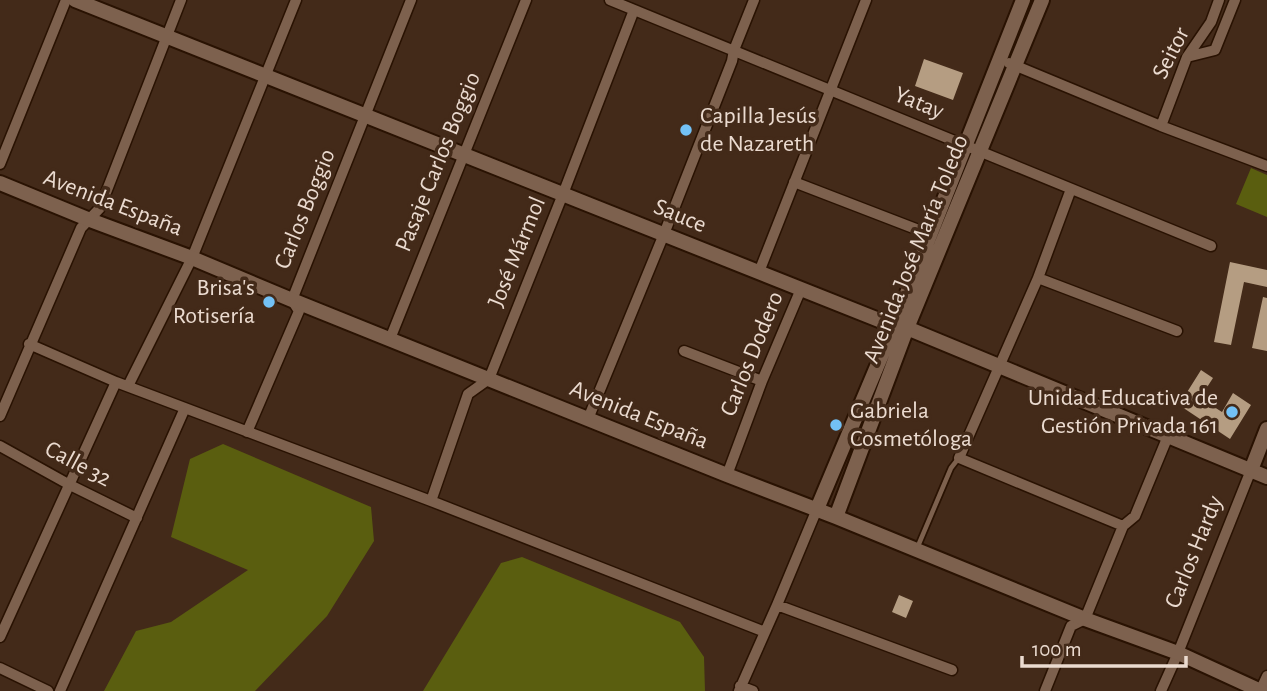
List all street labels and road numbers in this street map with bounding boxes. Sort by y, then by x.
street label: Seitor [1148,23,1194,83]
street label: Pasaje Carlos Boggio [391,69,485,255]
street label: Yatay [891,82,947,124]
street label: Avenida José María Toledo [859,131,973,367]
street label: Carlos Boggio [270,146,340,272]
street label: Avenida España [40,165,186,241]
street label: José Mármol [484,193,550,311]
street label: Sauce [650,195,710,237]
street label: Carlos Dodero [716,288,788,420]
street label: Avenida España [566,376,712,454]
street label: Calle 32 [41,437,115,491]
street label: Carlos Hardy [1161,492,1227,612]

